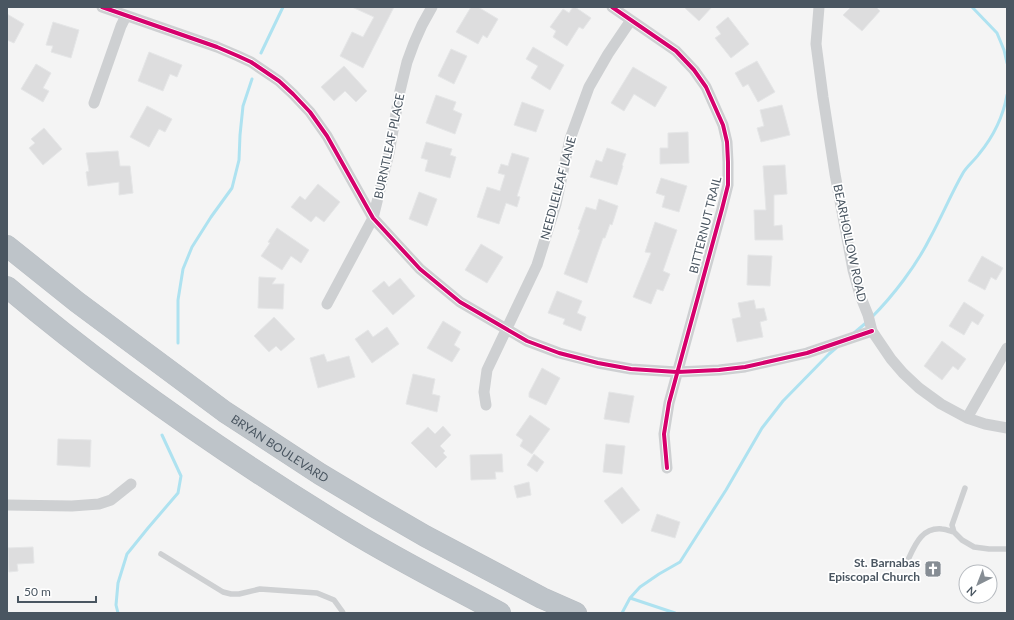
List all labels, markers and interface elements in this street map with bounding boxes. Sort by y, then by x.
street label: BURNTLEAF PLACE [371,92,408,200]
street label: NEEDLELEAF LANE [537,135,579,241]
street label: BITTERNUT TRAIL [686,175,724,275]
street label: BEARHOLLOW ROAD [830,183,870,303]
street label: BRYAN BOULEVARD [229,411,332,485]
place label: St. Barnabas Episcopal Church [828,555,920,584]
church icon: St. Barnabas Episcopal Church [923,559,943,579]
north arrow [958,564,998,604]
scale bar [18,578,96,604]
text: 50 m [24,584,51,599]
text: N [963,584,978,599]

